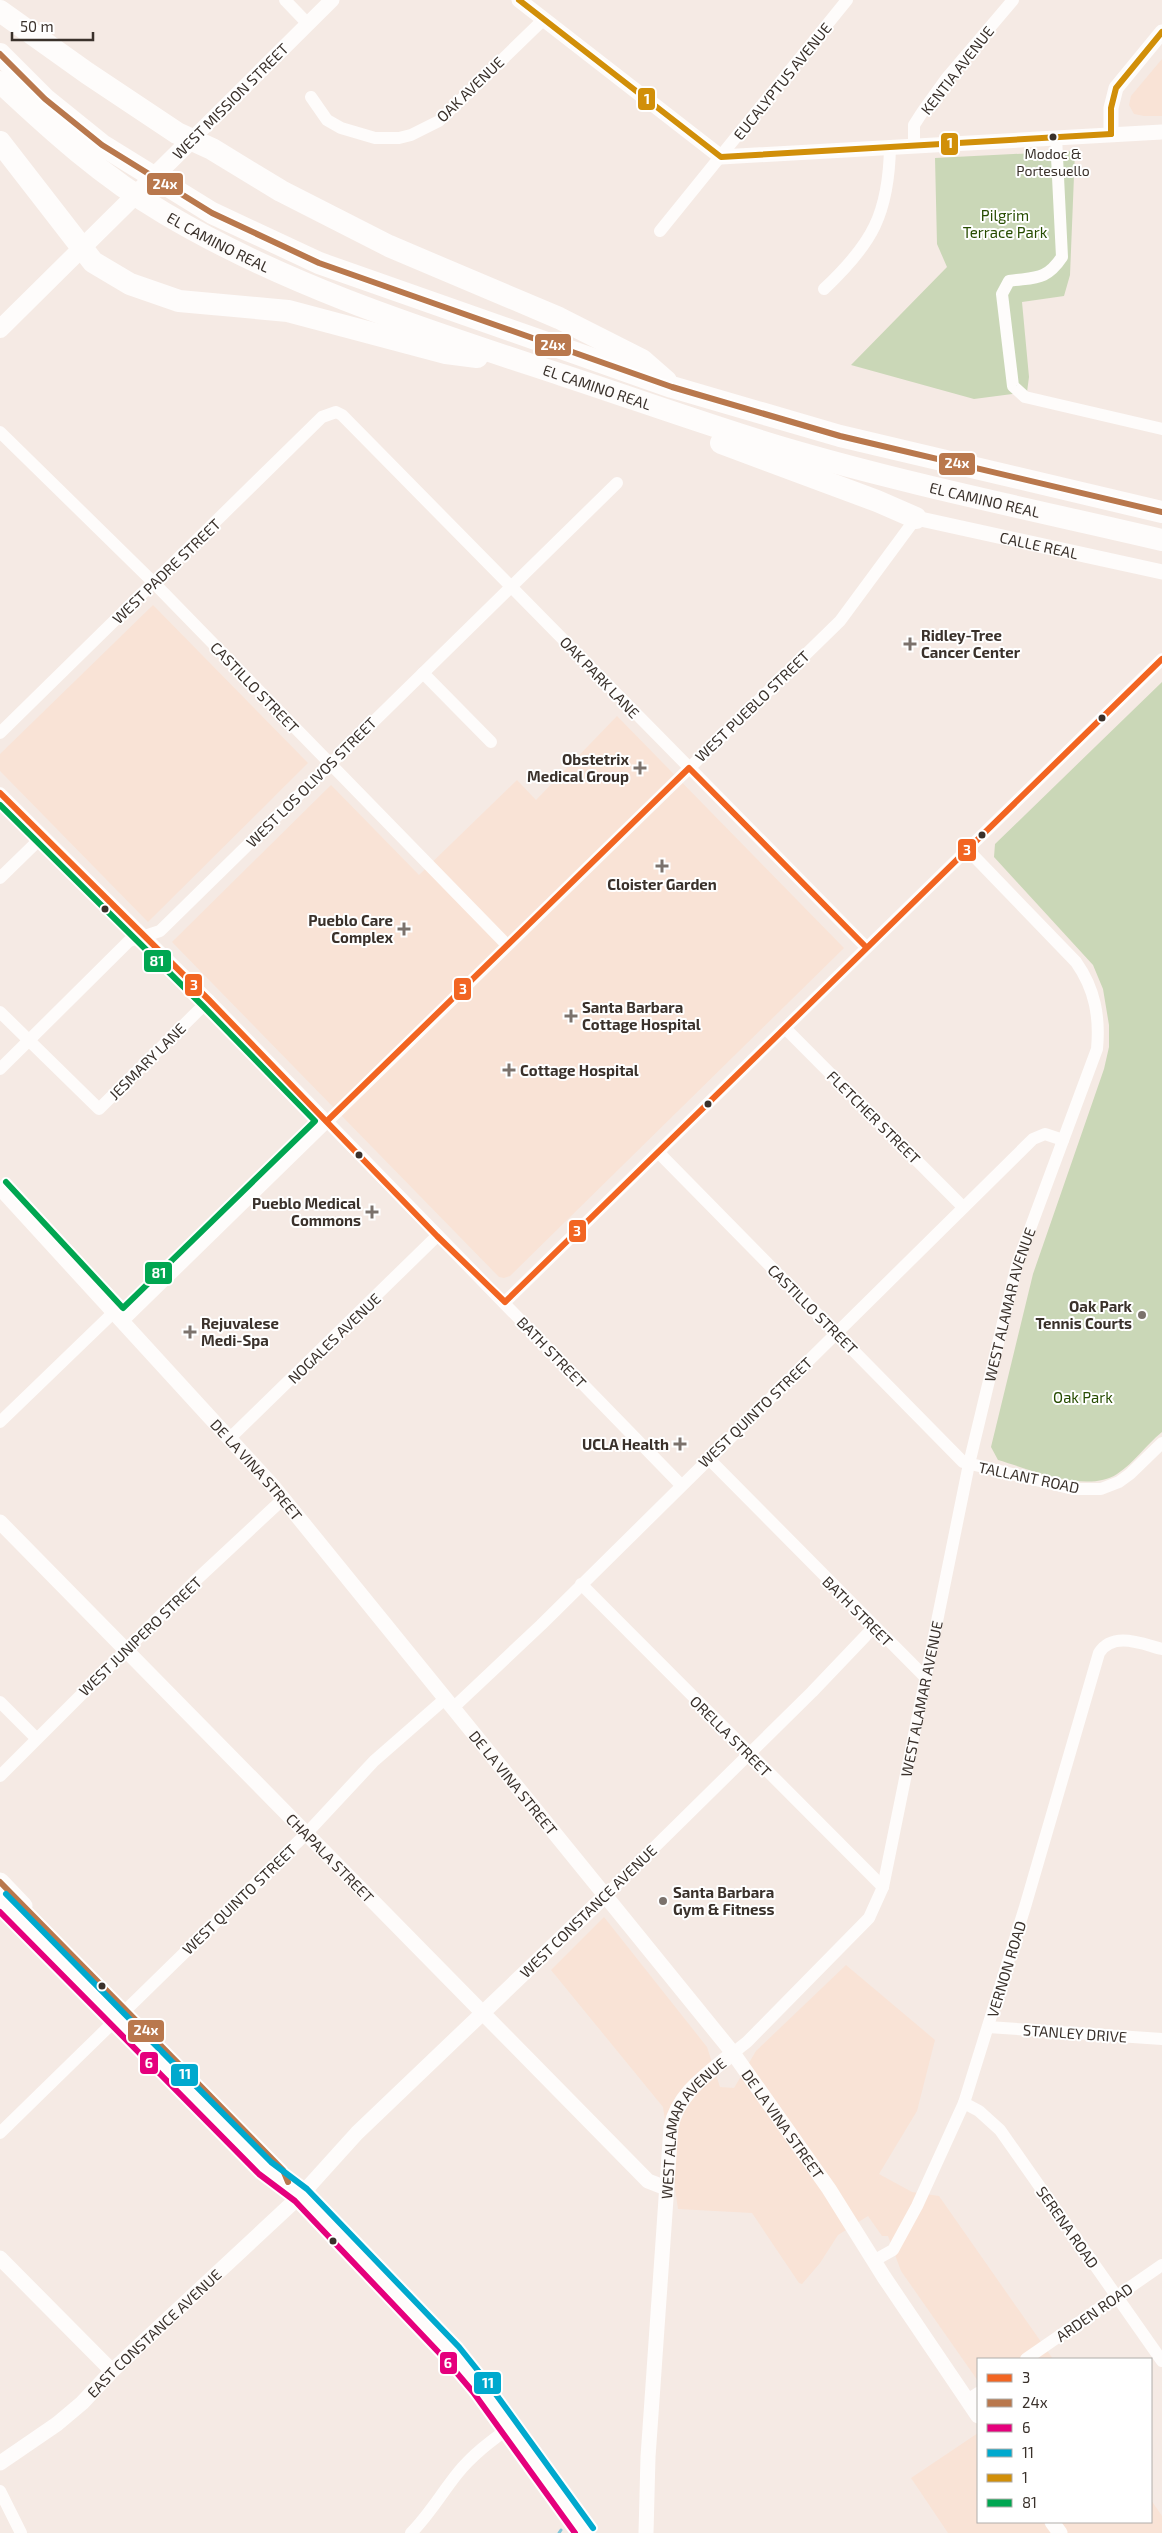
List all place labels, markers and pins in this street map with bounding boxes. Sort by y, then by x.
marker: Modoc & Portesuello [1048,132,1058,142]
place label: Modoc & Portesuello [1016,145,1090,179]
place label: Ridley-Tree Cancer Center [921,626,1021,661]
marker: Ridley-Tree Cancer Center [903,637,917,651]
unlabelled marker [1097,713,1107,723]
place label: Obstetrix Medical Group [527,750,629,785]
marker: Obstetrix Medical Group [633,761,647,775]
unlabelled marker [977,830,987,840]
marker: Cloister Garden [655,859,669,873]
place label: Cloister Garden [607,875,717,893]
unlabelled marker [100,904,110,914]
place label: Pueblo Care Complex [308,911,393,946]
marker: Pueblo Care Complex [397,922,411,936]
place label: Santa Barbara Cottage Hospital [582,998,701,1033]
marker: Santa Barbara Cottage Hospital [564,1009,578,1023]
place label: Cottage Hospital [520,1061,639,1079]
marker: Cottage Hospital [502,1063,516,1077]
unlabelled marker [703,1099,713,1109]
unlabelled marker [354,1150,364,1160]
place label: Pueblo Medical Commons [252,1194,361,1229]
marker: Pueblo Medical Commons [365,1205,379,1219]
place label: Oak Park Tennis Courts [1036,1297,1133,1332]
marker: Oak Park Tennis Courts [1136,1309,1148,1321]
place label: Rejuvalese Medi-Spa [201,1314,279,1349]
marker: Rejuvalese Medi-Spa [183,1325,197,1339]
place label: UCLA Health [582,1435,669,1453]
marker: UCLA Health [673,1437,687,1451]
place label: Santa Barbara Gym & Fitness [673,1883,774,1919]
marker: Santa Barbara Gym & Fitness [657,1895,669,1907]
unlabelled marker [97,1981,107,1991]
unlabelled marker [328,2236,338,2246]

